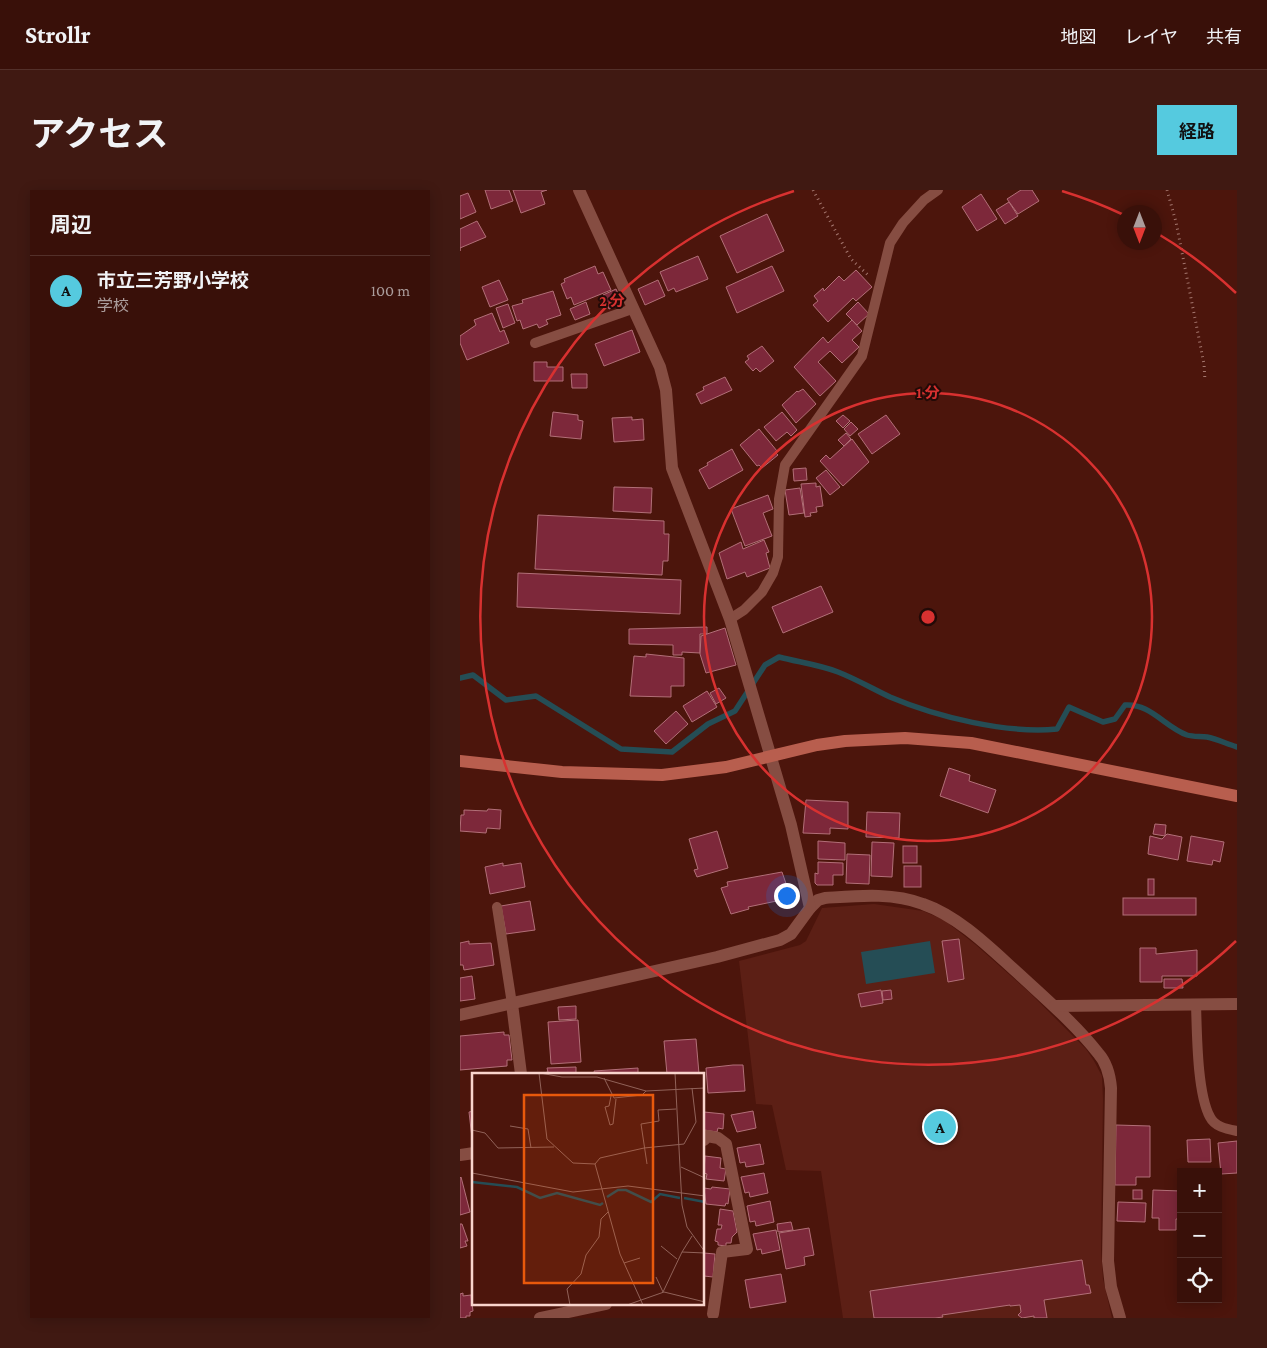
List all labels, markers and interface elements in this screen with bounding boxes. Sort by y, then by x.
text: Strollr [25,21,91,48]
text: 地図 [1061,27,1097,47]
text: レイヤ [1125,27,1178,47]
text: 共有 [1206,27,1242,47]
button: 経路 [1157,105,1237,155]
text: アクセス [30,115,168,154]
north arrow [1117,205,1162,250]
text: 周辺 [50,213,92,237]
text: 市立三芳野小学校 [97,270,249,291]
text: A [61,282,71,299]
text: 100 m [371,282,410,299]
text: 2 分 [599,293,625,309]
text: 学校 [97,297,129,314]
text: 1 分 [916,385,940,401]
centre of rings [919,608,937,626]
your location [774,883,800,909]
inset map [472,1073,705,1306]
pin: A [924,1108,956,1146]
map controls [1177,1168,1222,1303]
button: + [1177,1168,1222,1213]
button: − [1177,1213,1222,1258]
button: locate [1177,1258,1222,1303]

